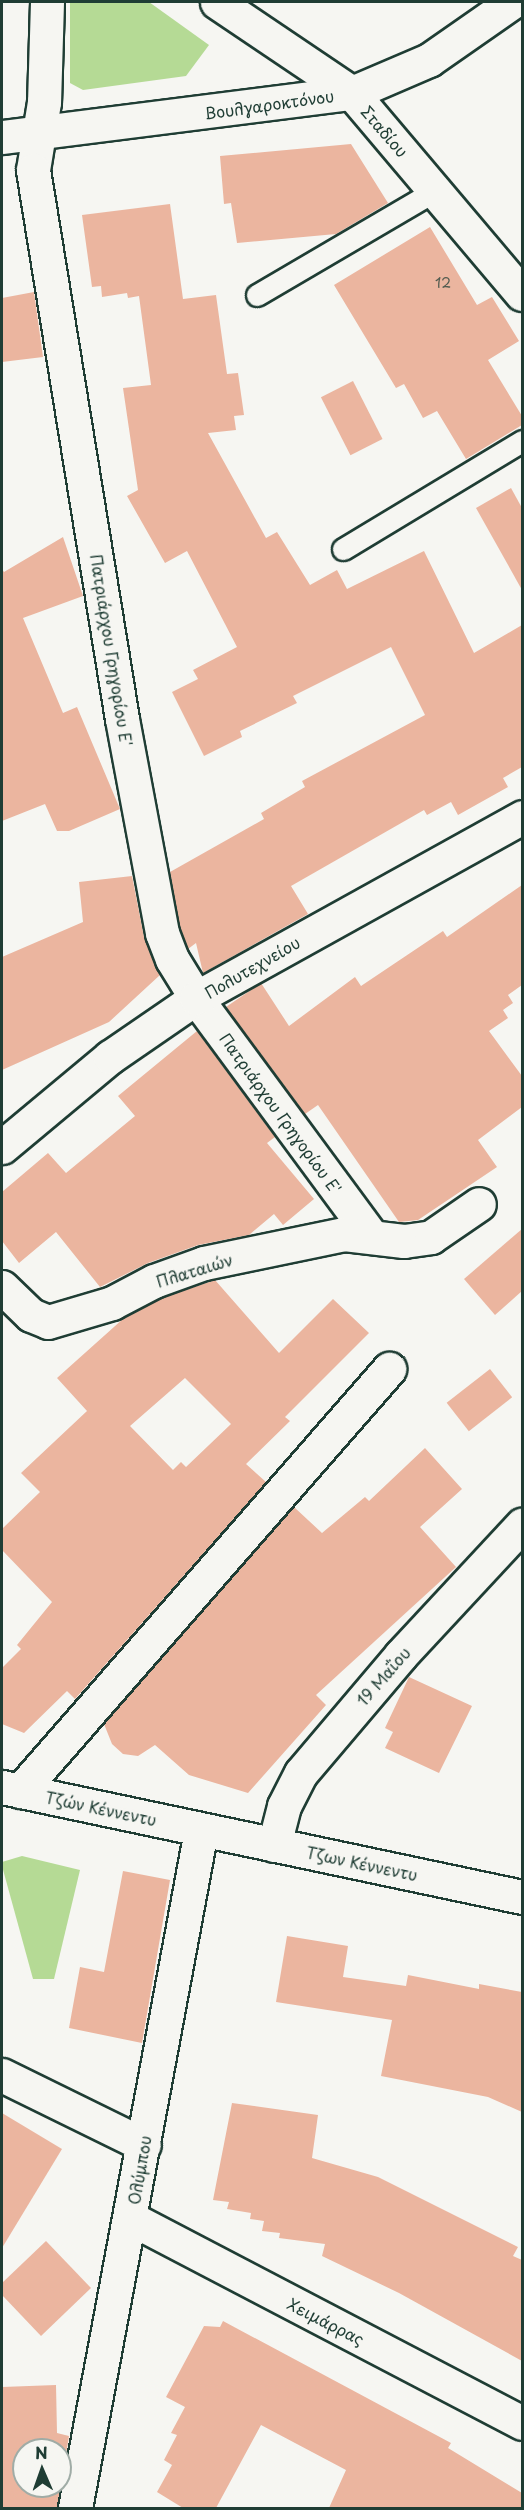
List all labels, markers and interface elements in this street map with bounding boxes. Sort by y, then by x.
street label: Βουλγαροκτόνου [203,85,335,123]
street label: Σταδίου [358,102,412,160]
house number: 12 [435,275,451,291]
street label: Πατριάρχου Γρηγορίου Ε' [87,553,137,747]
street label: Πολυτεχνείου [201,932,303,1002]
street label: Πατριάρχου Γρηγορίου Ε' [216,1029,346,1197]
street label: Πλαταιών [153,1249,235,1291]
street label: 19 Μαΐου [352,1643,414,1709]
street label: Τζών Κέννεντυ [43,1787,159,1829]
street label: Τζων Κέννεντυ [304,1842,420,1884]
street label: Ολύμπου [123,2134,155,2206]
street label: Χειμάρρας [284,2293,368,2349]
north arrow [12,2438,72,2498]
text: N [35,2440,48,2464]

